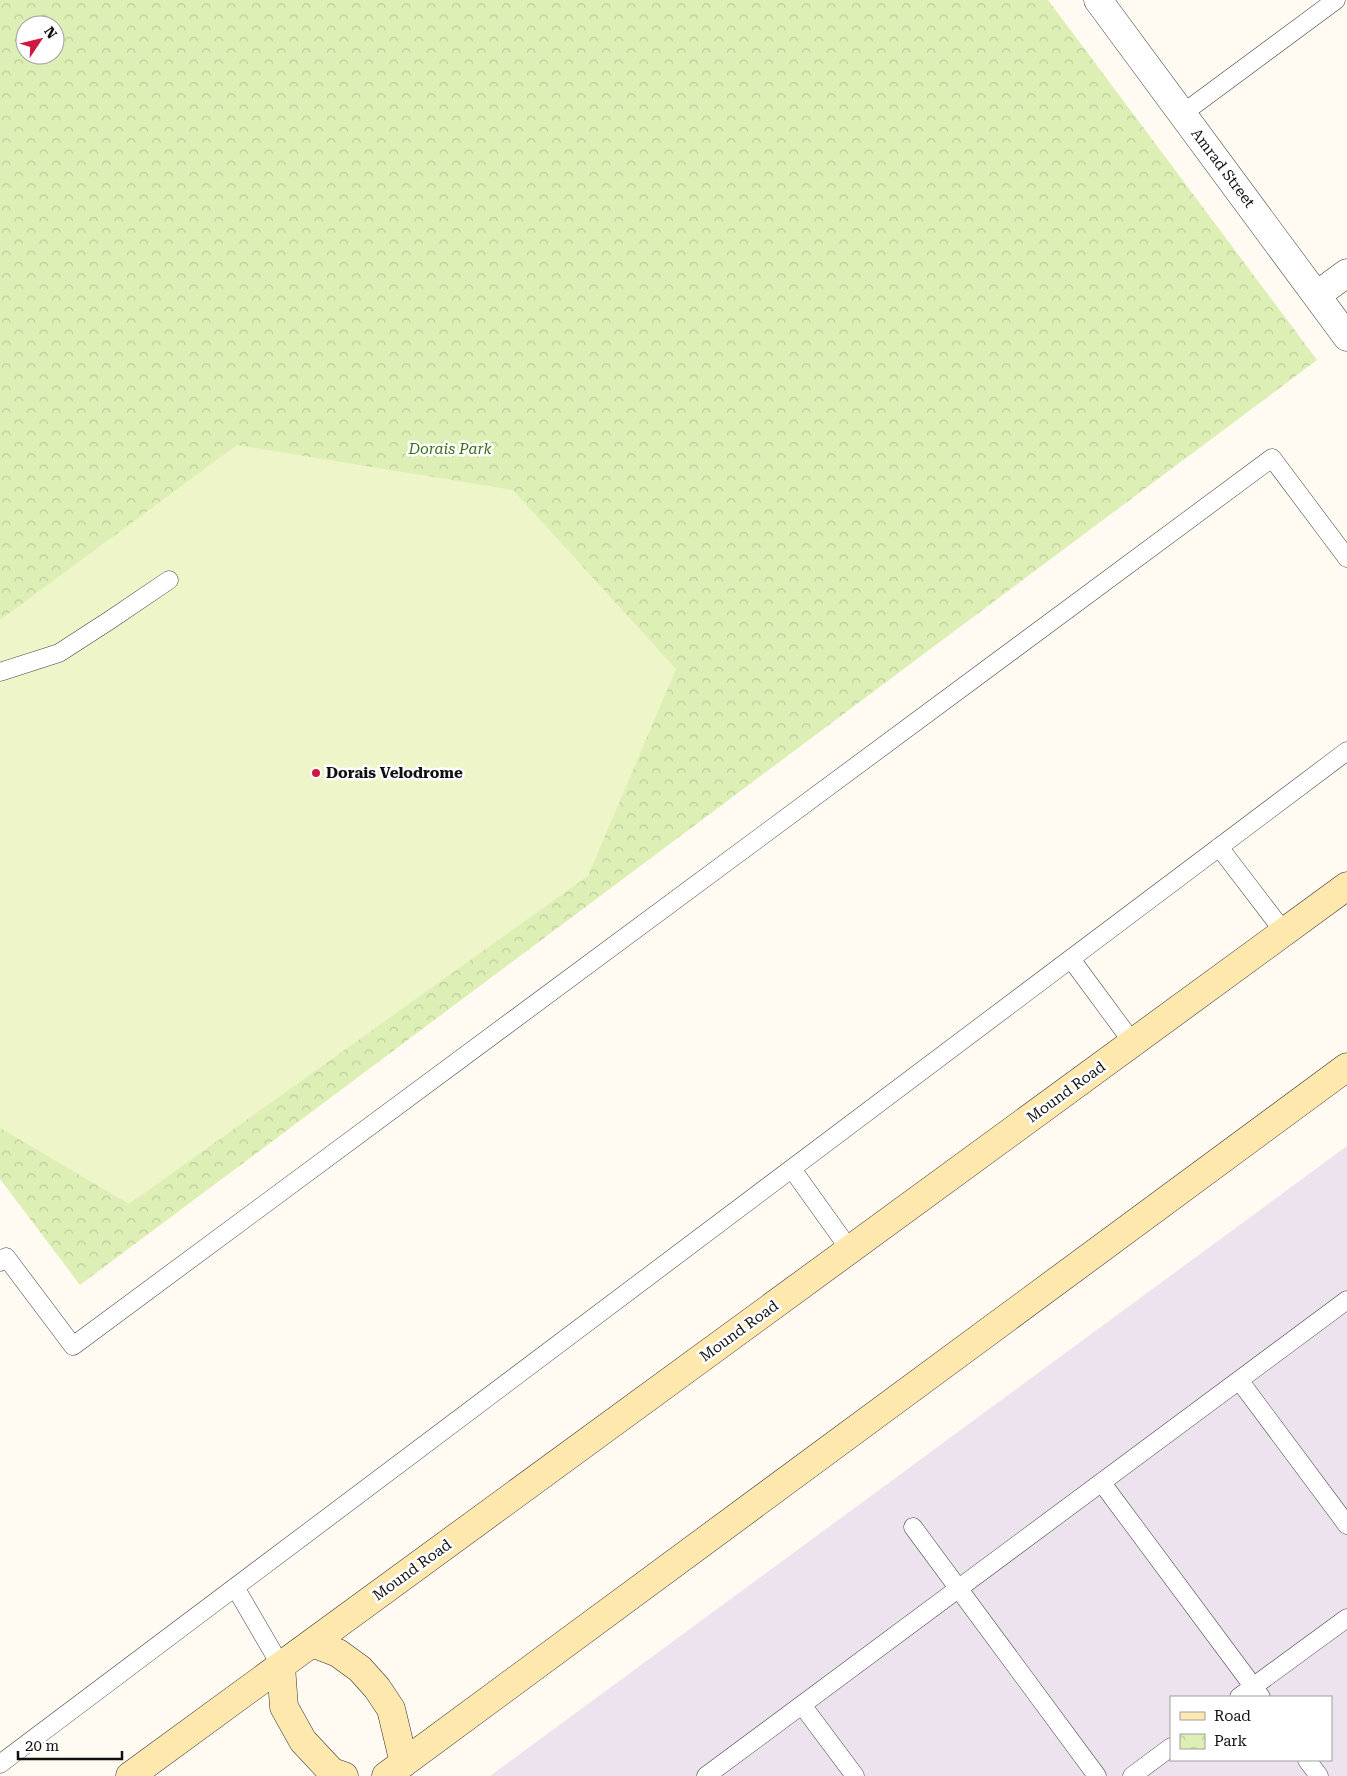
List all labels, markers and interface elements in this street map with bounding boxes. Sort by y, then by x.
north arrow [15,15,65,65]
text: N [41,24,60,42]
street label: Amrad Street [1187,125,1259,212]
park label: Dorais Park [407,440,492,458]
place label: Dorais Velodrome [326,764,463,782]
marker: Dorais Velodrome [310,767,322,779]
street label: Mound Road [1023,1057,1109,1127]
street label: Mound Road [696,1296,782,1366]
street label: Mound Road [369,1535,455,1605]
legend [1170,1696,1332,1761]
text: Road [1214,1707,1251,1725]
scale bar [18,1728,121,1760]
text: Park [1214,1732,1248,1750]
text: 20 m [25,1737,60,1755]

